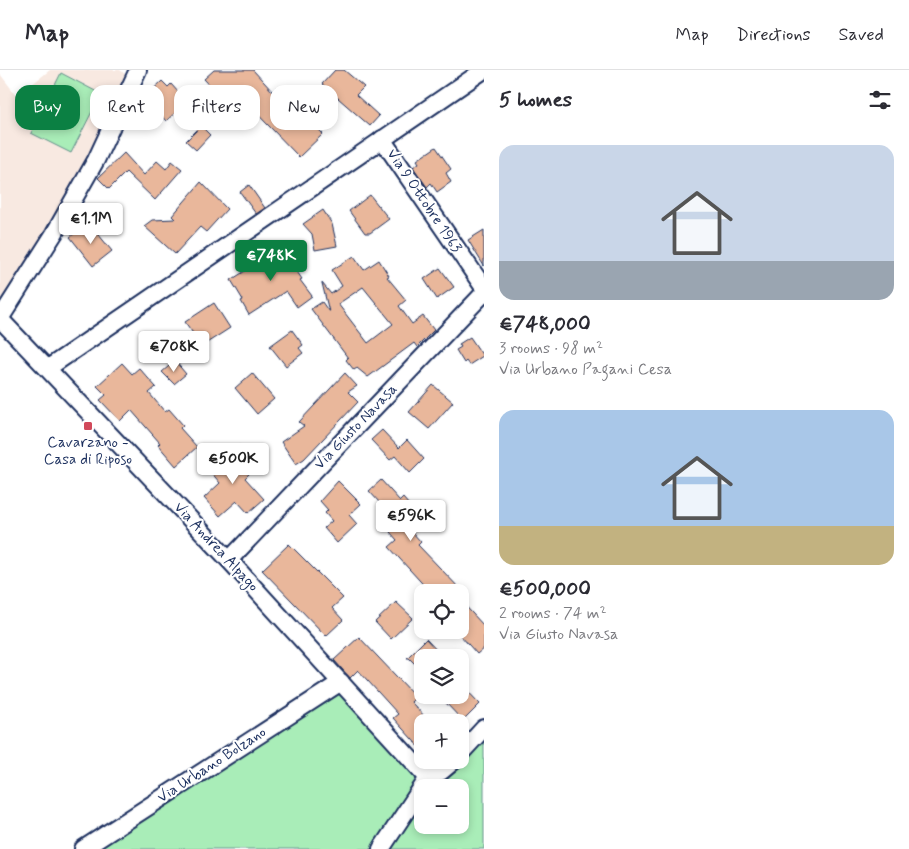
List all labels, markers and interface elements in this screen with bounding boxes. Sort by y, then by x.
text: Map [25,19,69,50]
text: Map [676,23,709,47]
text: Directions [737,23,811,47]
text: Saved [839,23,884,47]
chip: Buy [15,85,80,130]
chip: Rent [90,85,164,130]
chip: Filters [174,85,260,130]
chip: New [270,85,338,130]
text: 5 homes [499,86,572,114]
icon: filters [866,86,894,114]
street label: Via 9 Ottobre 1963 [382,145,466,257]
icon: home [652,178,742,268]
pin: €1.1M [56,202,126,245]
text: €1.1M [70,208,112,229]
pin: €748K [236,240,306,282]
text: €748K [246,245,296,266]
text: €748,000 [499,310,591,338]
pin: €708K [139,330,209,373]
text: €708K [149,336,199,357]
text: 3 rooms · 98 m² [499,338,603,359]
text: Via Urbano Pagani Cesa [499,359,672,380]
street label: Via Giusto Navasa [310,380,402,474]
marker: Cavarzano - Casa di Riposo [82,420,94,432]
place label: Cavarzano - Casa di Riposo [44,433,132,470]
pin: €500K [198,442,268,485]
icon: home [652,443,742,533]
text: €500K [208,448,258,469]
street label: Via Andrea Alpago [168,498,263,597]
pin: €596K [376,500,446,542]
text: €596K [387,505,435,526]
text: €500,000 [499,575,591,603]
map controls [414,584,469,834]
button: locate [414,584,469,639]
text: 2 rooms · 74 m² [499,603,607,624]
text: Via Giusto Navasa [499,624,618,645]
button: layers [414,649,469,704]
button: + [414,714,469,769]
street label: Via Urbano Bolzano [154,722,270,808]
button: − [414,779,469,834]

